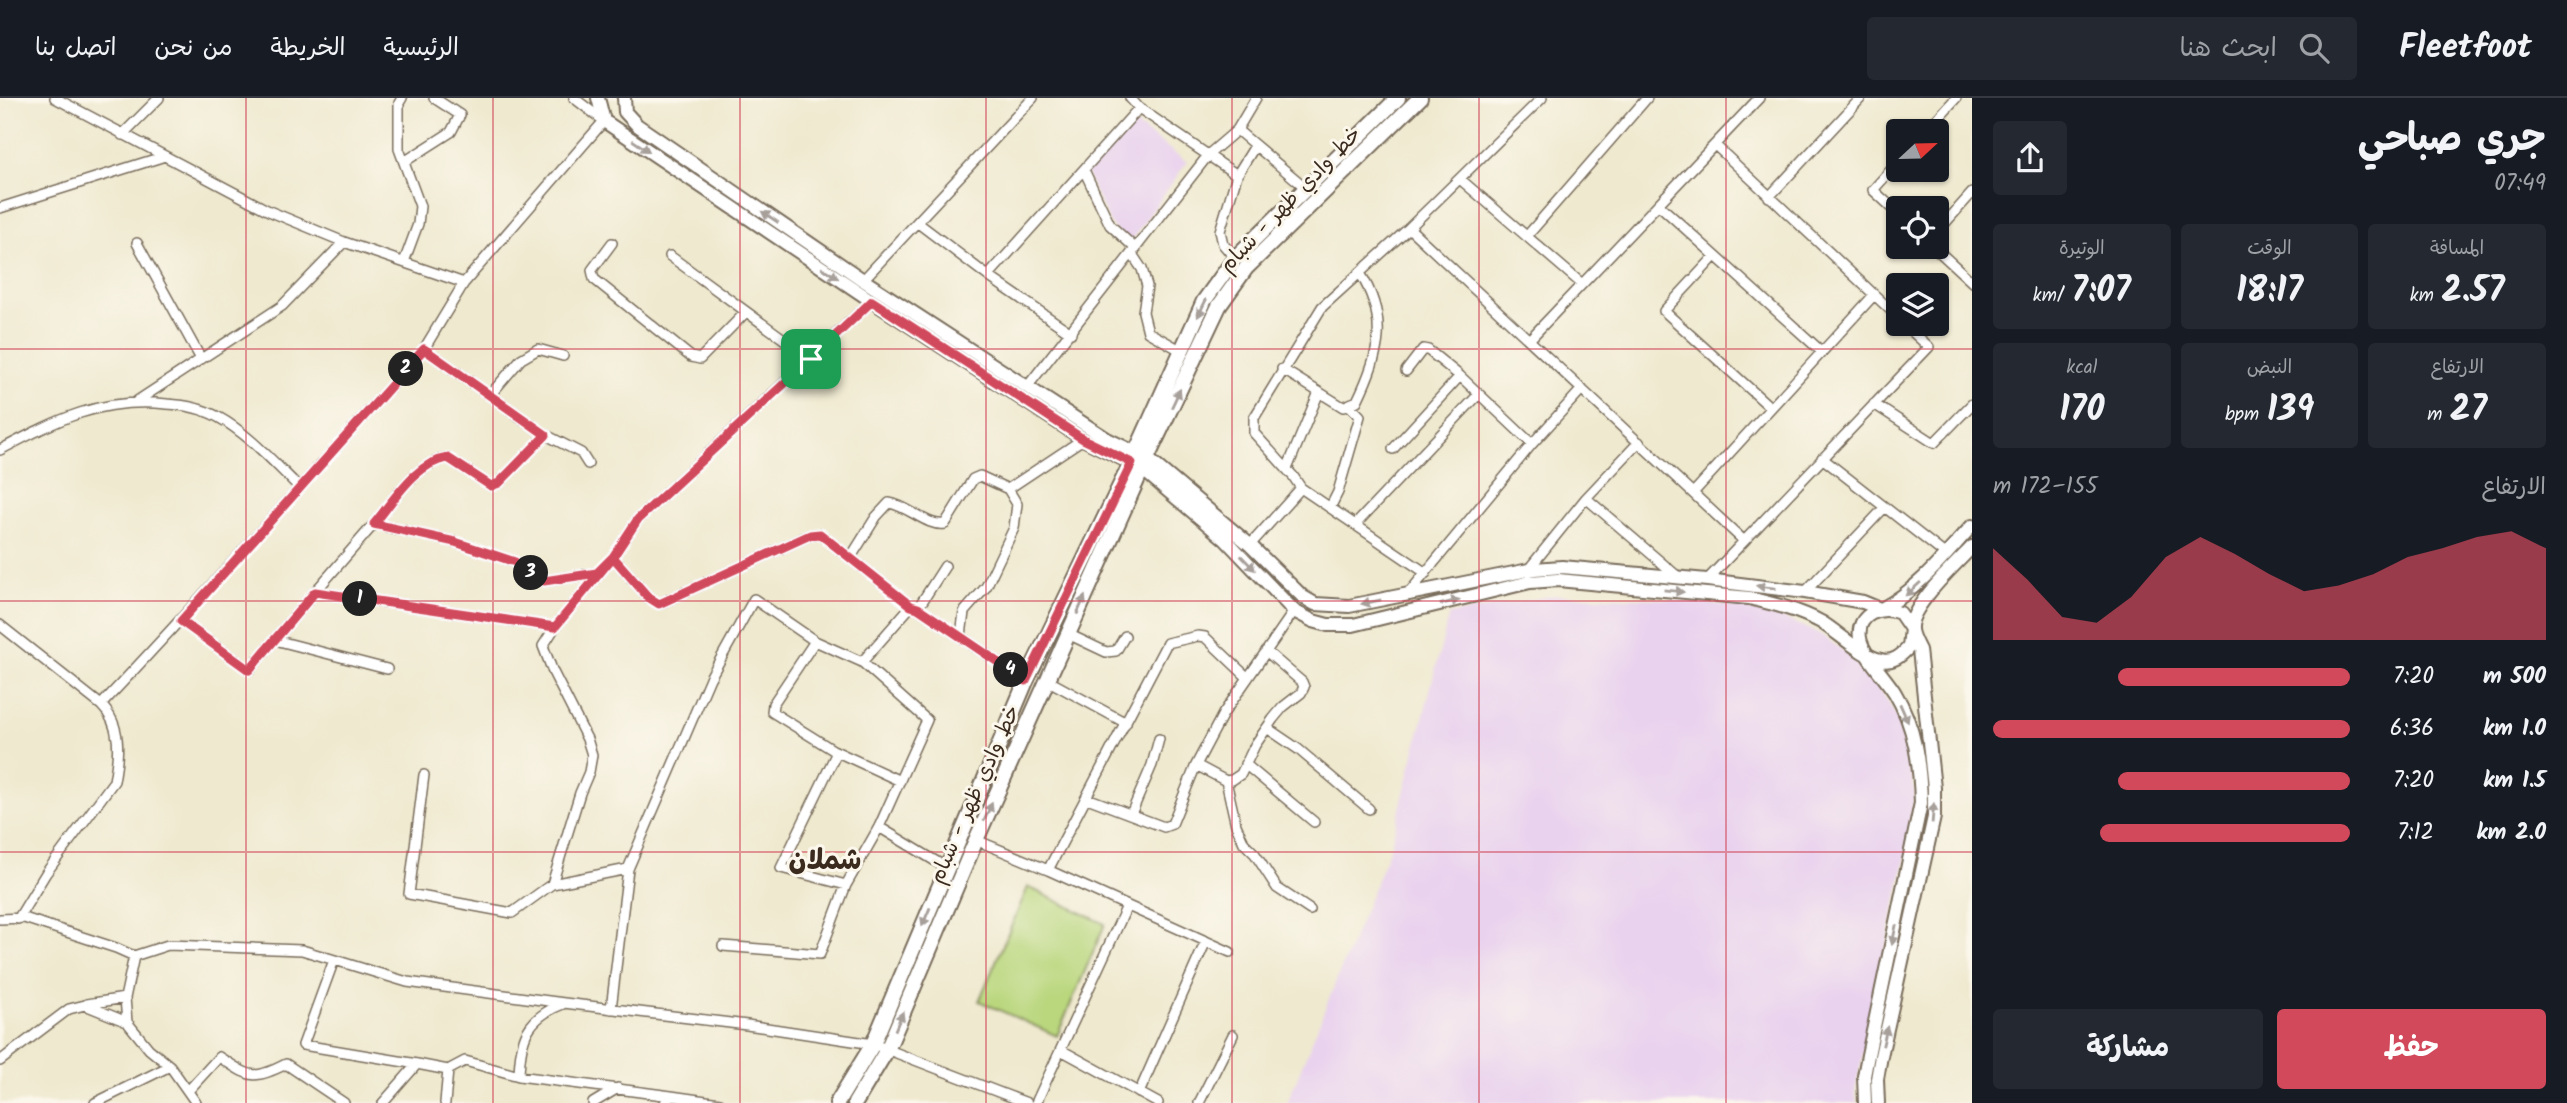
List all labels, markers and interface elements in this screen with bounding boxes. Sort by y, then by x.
search box [1867,17,2357,80]
text: Fleetfoot [2399,22,2532,75]
text: ابحث هنا [2180,28,2277,70]
text: اتصل بنا [35,29,116,68]
text: من نحن [154,29,233,68]
text: الخريطة [271,29,345,68]
text: الرئيسية [383,29,459,68]
icon: search [2295,29,2333,67]
text: جري صباحي [2358,110,2546,170]
street label: خط وادي ظهر - شبام [1212,119,1370,281]
north arrow [1886,119,1950,182]
map controls [1886,119,1949,336]
button: share [1993,121,2067,195]
one-way arrow [631,139,651,152]
text: 07:49 [2494,166,2546,202]
button: locate [1886,196,1949,259]
one-way arrow [761,210,779,224]
text: الوتيرة [2059,234,2105,264]
text: الوقت [2247,234,2292,264]
text: المسافة [2430,234,2484,264]
text: 7:07 [2071,264,2131,320]
text: 18:17 [2236,264,2303,320]
text: 2.57 [2442,264,2504,320]
one-way arrow [820,266,840,279]
button: layers [1886,273,1949,336]
text: /km [2033,281,2071,311]
text: km [2410,281,2442,311]
one-way arrow [1196,298,1207,318]
pin [781,329,841,389]
icon: arrive [792,340,830,378]
pin: 2 [388,352,424,386]
text: 2 [400,353,411,383]
text: kcal [2066,353,2097,383]
text: النبض [2247,353,2292,383]
text: الارتفاع [2431,353,2484,383]
text: 170 [2059,383,2104,439]
text: 139 [2267,383,2314,439]
text: 27 [2450,383,2487,439]
one-way arrow [1170,388,1182,408]
text: bpm [2225,400,2267,430]
text: m [2427,400,2450,430]
text: 155–172 m [1993,469,2098,505]
text: الارتفاع [2482,470,2546,506]
one-way arrow [1240,554,1256,571]
pin: 3 [514,556,548,590]
text: 3 [525,557,536,587]
one-way arrow [1904,581,1922,597]
pin: 1 [342,582,378,616]
one-way arrow [1755,582,1777,593]
text: 1 [357,583,362,613]
one-way arrow [1663,585,1685,596]
one-way arrow [1076,594,1087,615]
one-way arrow [1360,596,1382,607]
one-way arrow [1439,596,1461,607]
pin: 4 [993,652,1028,688]
text: 4 [1005,654,1016,684]
text: 7:20 [2393,659,2434,695]
text: 500 m [2483,659,2546,695]
street label: خط وادي ظهر - شبام [921,700,1030,889]
one-way arrow [1898,703,1910,723]
text: 6:36 [2390,711,2434,747]
text: 1.0 km [2483,711,2546,747]
text: 7:20 [2393,763,2434,799]
text: 1.5 km [2483,763,2546,799]
one-way arrow [982,802,994,822]
one-way arrow [1928,802,1939,824]
text: 7:12 [2397,815,2434,851]
text: 2.0 km [2476,815,2546,851]
district label: شملان [789,839,861,884]
one-way arrow [921,907,932,928]
one-way arrow [1888,924,1899,946]
button: مشاركة [1993,1009,2263,1089]
button: حفظ [2277,1009,2546,1089]
one-way arrow [894,1011,905,1032]
one-way arrow [1880,1025,1891,1047]

